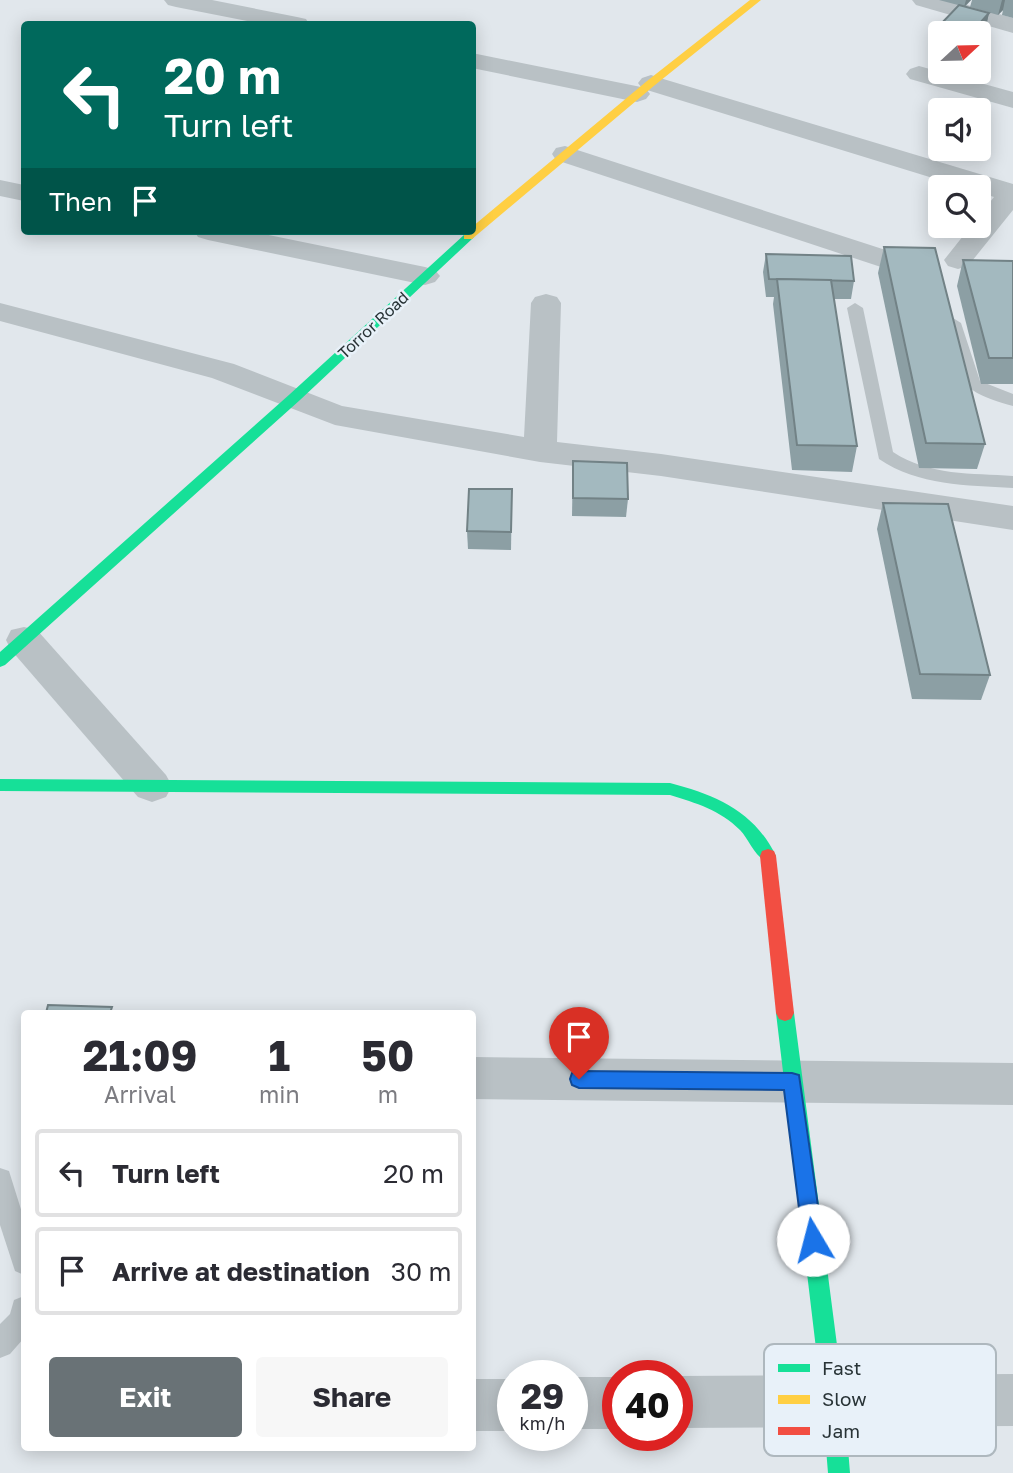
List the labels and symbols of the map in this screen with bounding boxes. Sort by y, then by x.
north arrow [928,21,990,84]
street label: Torror Road [333,287,413,363]
pin [549,1007,609,1079]
position arrow [776,1203,850,1277]
legend [764,1344,996,1456]
text: Fast [822,1356,861,1379]
speed limit sign: 40 [602,1360,693,1451]
text: Slow [822,1387,867,1410]
text: Jam [822,1419,860,1442]

